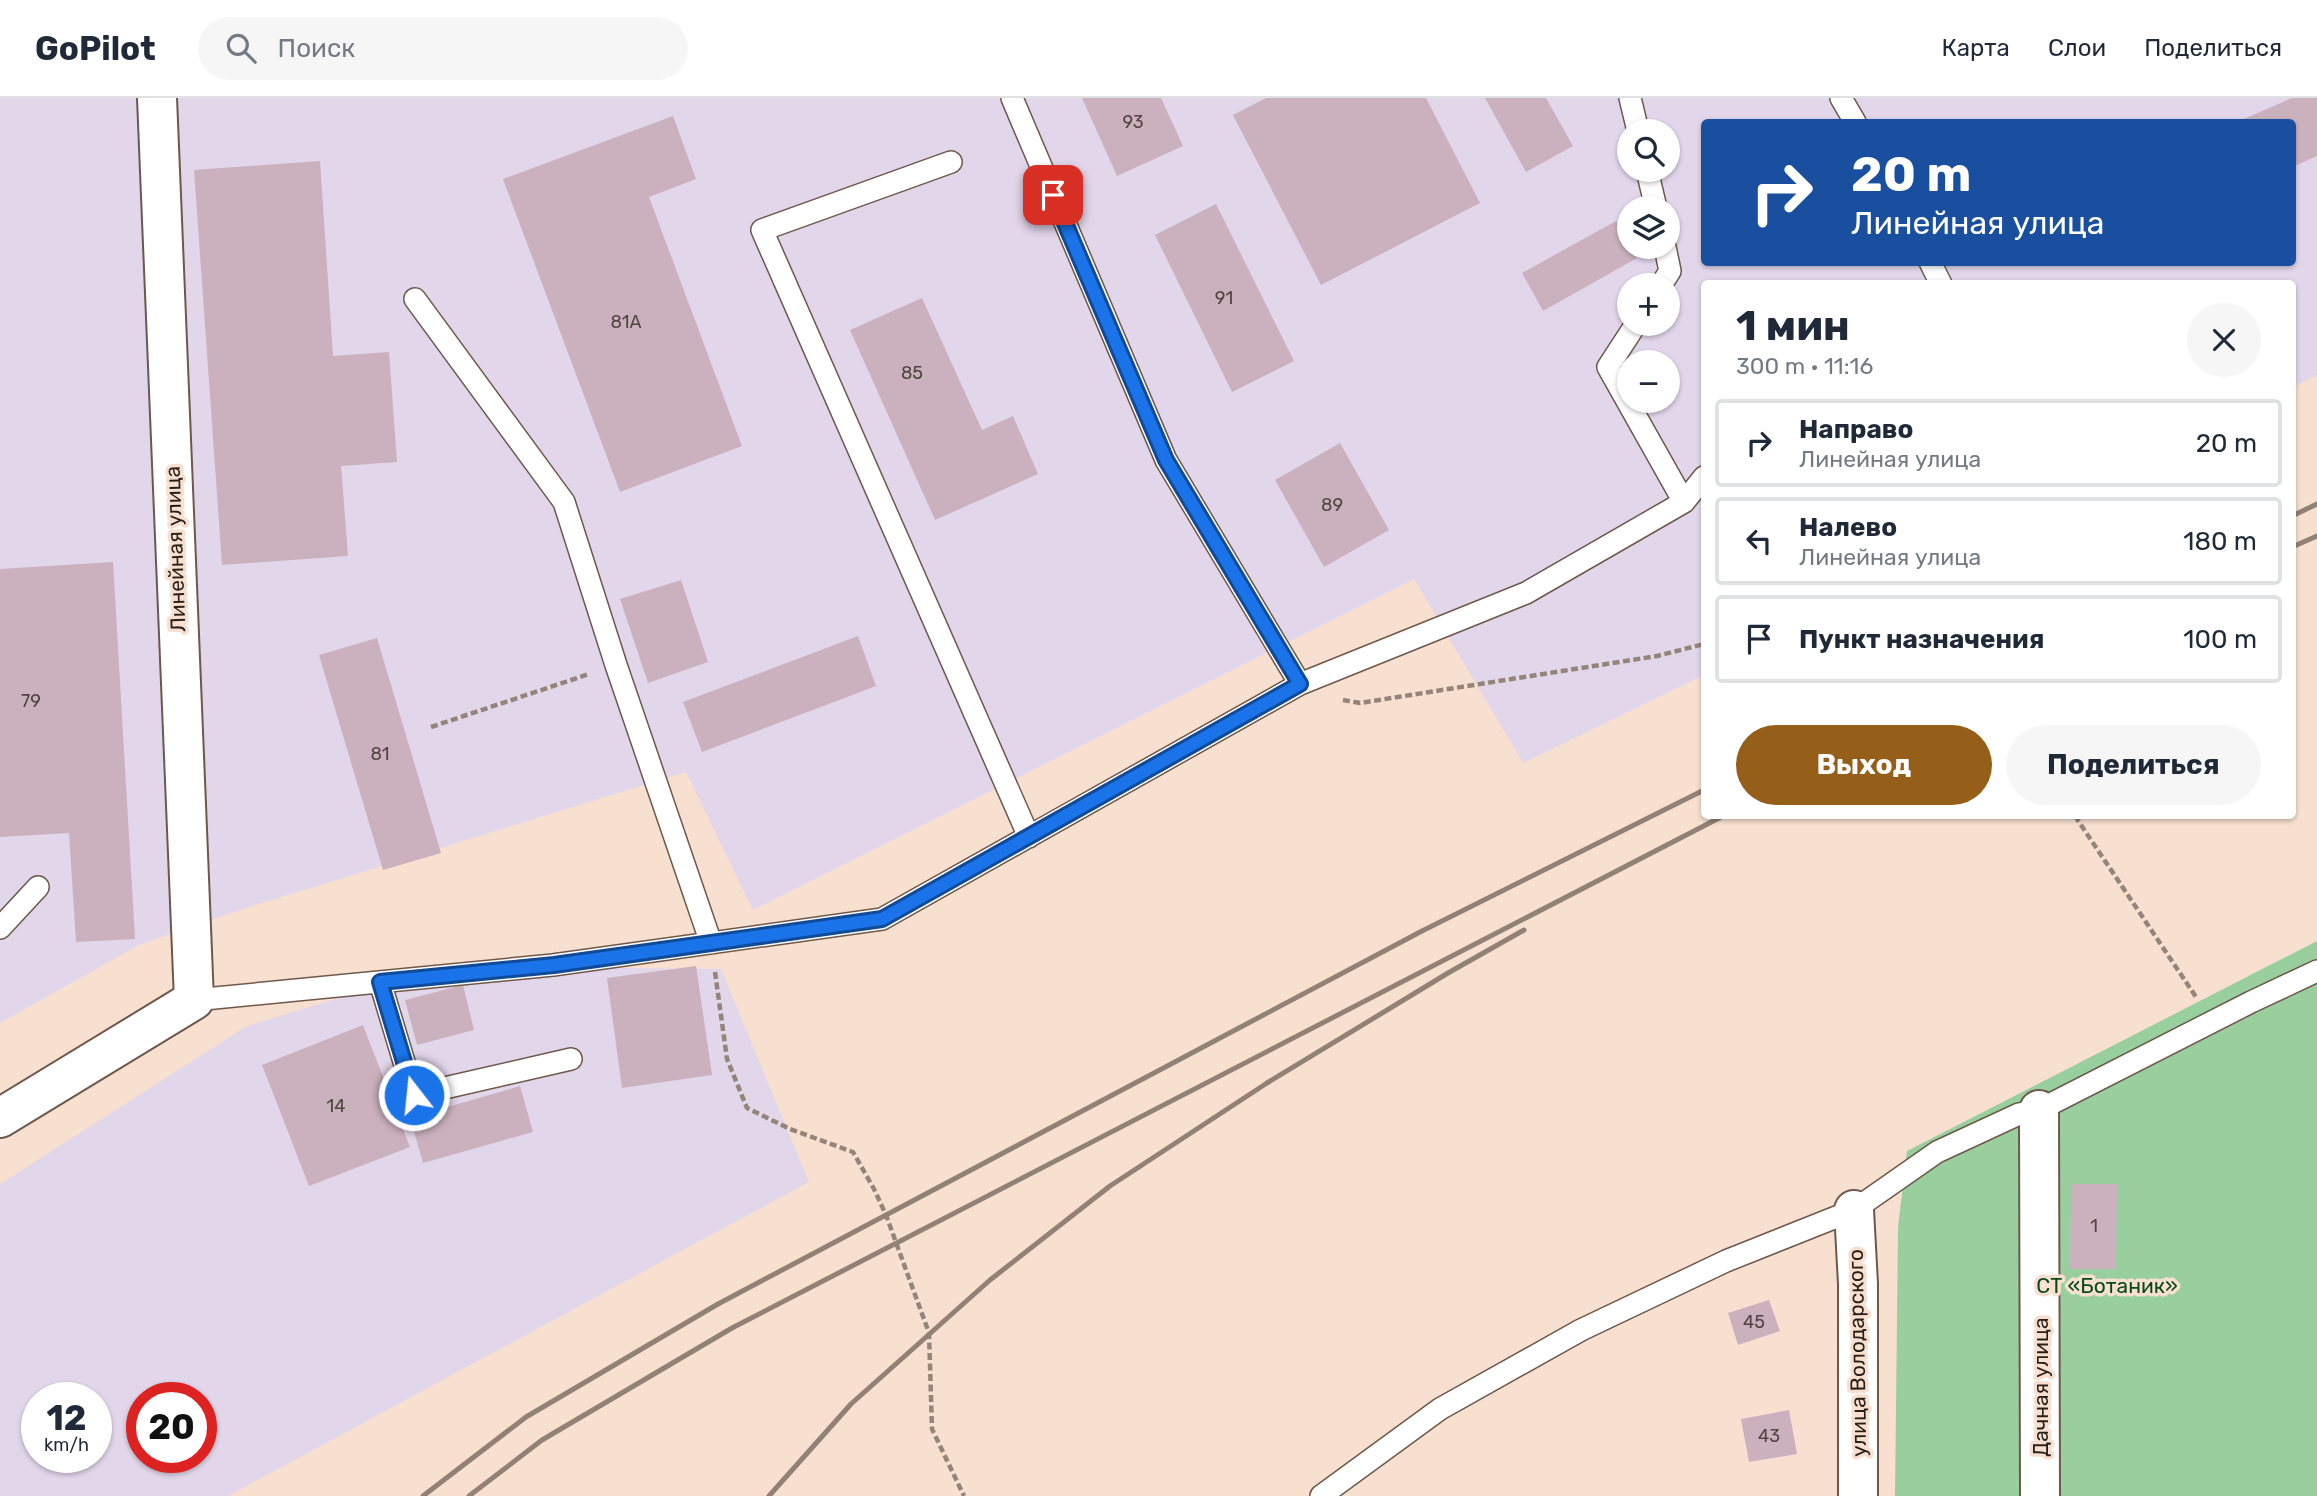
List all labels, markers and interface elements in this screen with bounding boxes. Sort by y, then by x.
search box [198,17,688,80]
text: GoPilot [35,29,156,68]
icon: search [222,29,260,67]
text: Поиск [278,33,355,64]
text: Карта [1941,34,2010,62]
text: Слои [2048,34,2106,62]
text: Поделиться [2144,34,2282,62]
house number: 93 [1122,111,1144,133]
map controls [1617,119,1680,413]
button: search [1617,119,1680,182]
text: 20 m [1851,145,1972,203]
icon: right [1736,147,1827,238]
pin [1023,165,1083,225]
icon: arrive [1034,176,1072,214]
button: layers [1617,196,1680,259]
text: Линейная улица [1851,204,2104,242]
button: + [1617,273,1680,336]
house number: 91 [1215,287,1233,309]
text: 1 мин [1736,301,1850,351]
button: close [2187,303,2261,377]
house number: 81А [610,311,642,333]
button: − [1617,350,1680,413]
text: 300 m · 11:16 [1736,352,1873,380]
house number: 85 [901,362,923,384]
text: Направо [1799,414,1913,445]
icon: right [1740,424,1778,462]
text: 20 m [2196,428,2257,459]
text: Линейная улица [1799,445,1981,473]
street label: Линейная улица [160,465,190,633]
house number: 89 [1321,494,1343,516]
text: Налево [1799,512,1897,543]
icon: left [1740,522,1778,560]
text: 180 m [2183,526,2257,557]
text: Линейная улица [1799,543,1981,571]
icon: arrive [1740,620,1778,658]
text: Пункт назначения [1799,624,2044,655]
text: 100 m [2183,624,2257,655]
house number: 79 [21,690,41,712]
button: Выход [1736,725,1992,805]
button: Поделиться [2006,725,2261,805]
house number: 81 [370,743,390,765]
position arrow [377,1058,451,1132]
house number: 14 [327,1095,345,1117]
house number: 1 [2090,1215,2098,1237]
street label: улица Володарского [1843,1249,1871,1457]
park label: СТ «Ботаник» [2036,1273,2178,1298]
house number: 45 [1743,1311,1765,1333]
street label: Дачная улица [2028,1317,2053,1457]
speed limit sign: 20 [126,1382,217,1473]
text: 12 [46,1397,87,1439]
house number: 43 [1758,1425,1780,1447]
text: km/h [44,1434,89,1456]

